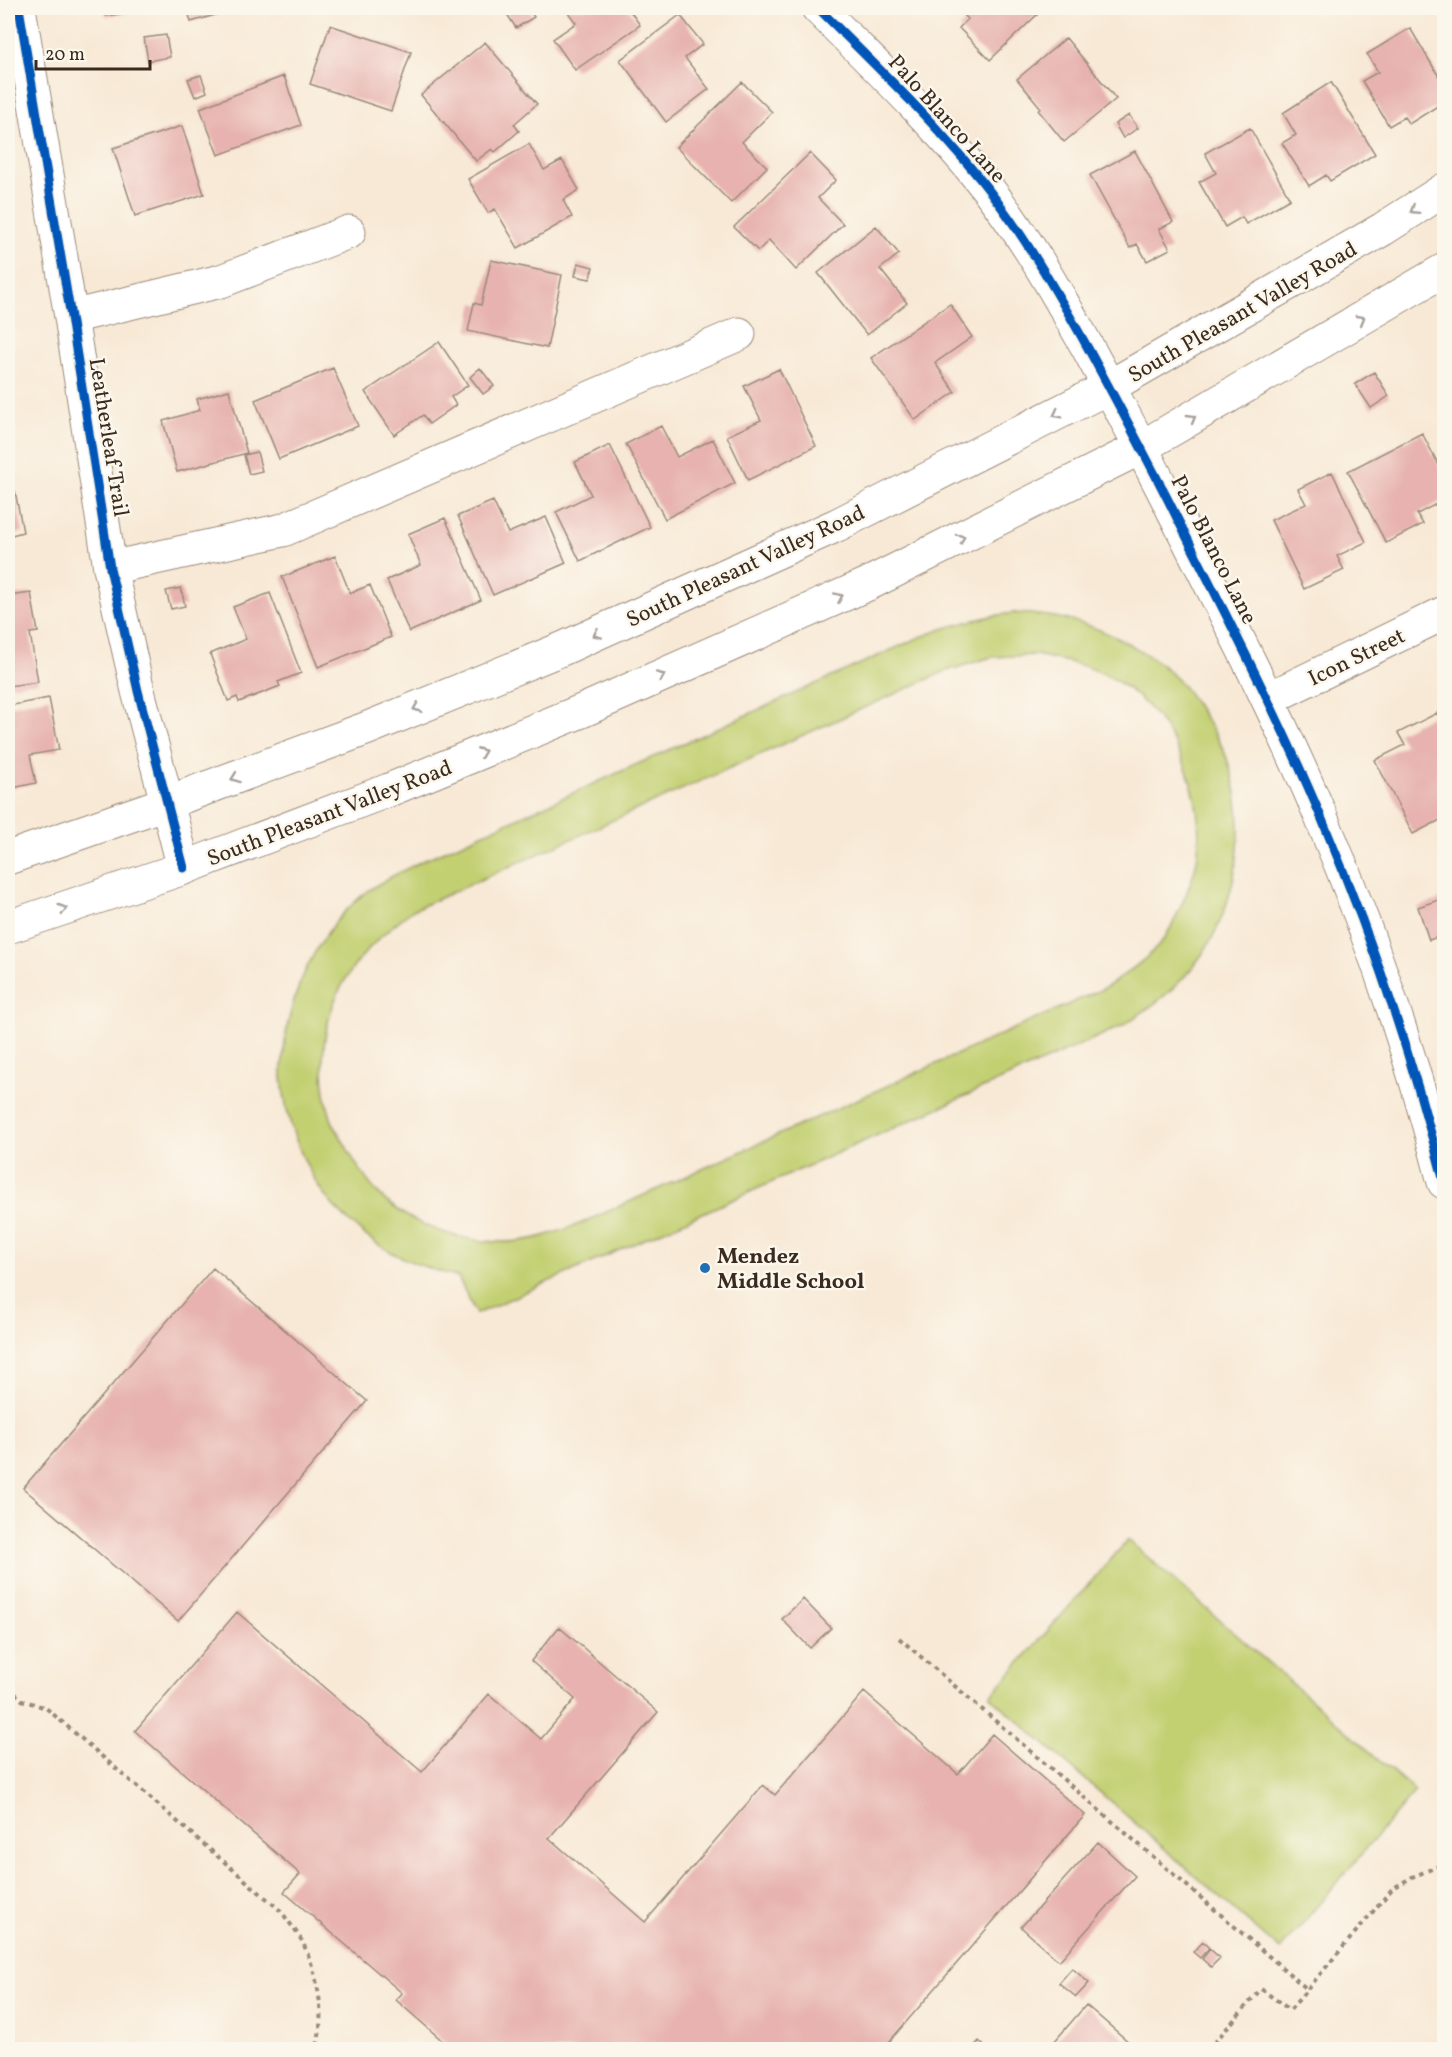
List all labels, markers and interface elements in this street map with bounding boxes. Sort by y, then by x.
scale bar [36,33,150,71]
text: 20 m [45,43,85,68]
street label: Palo Blanco Lane [880,49,1012,191]
one-way arrow [1409,202,1420,213]
street label: South Pleasant Valley Road [1123,235,1364,392]
one-way arrow [1355,315,1365,327]
street label: Leatherleaf Trail [80,356,135,519]
one-way arrow [1052,406,1063,418]
one-way arrow [1186,414,1196,425]
street label: Palo Blanco Lane [1162,470,1264,630]
street label: South Pleasant Valley Road [622,498,870,636]
one-way arrow [955,534,965,545]
one-way arrow [833,592,844,604]
street label: Icon Street [1303,621,1411,695]
one-way arrow [592,626,603,638]
one-way arrow [655,672,666,684]
one-way arrow [412,701,423,713]
one-way arrow [475,747,486,759]
street label: South Pleasant Valley Road [203,753,457,875]
one-way arrow [230,771,241,783]
one-way arrow [57,904,68,916]
place label: Mendez Middle School [717,1242,864,1298]
marker: Mendez Middle School [698,1261,712,1275]

